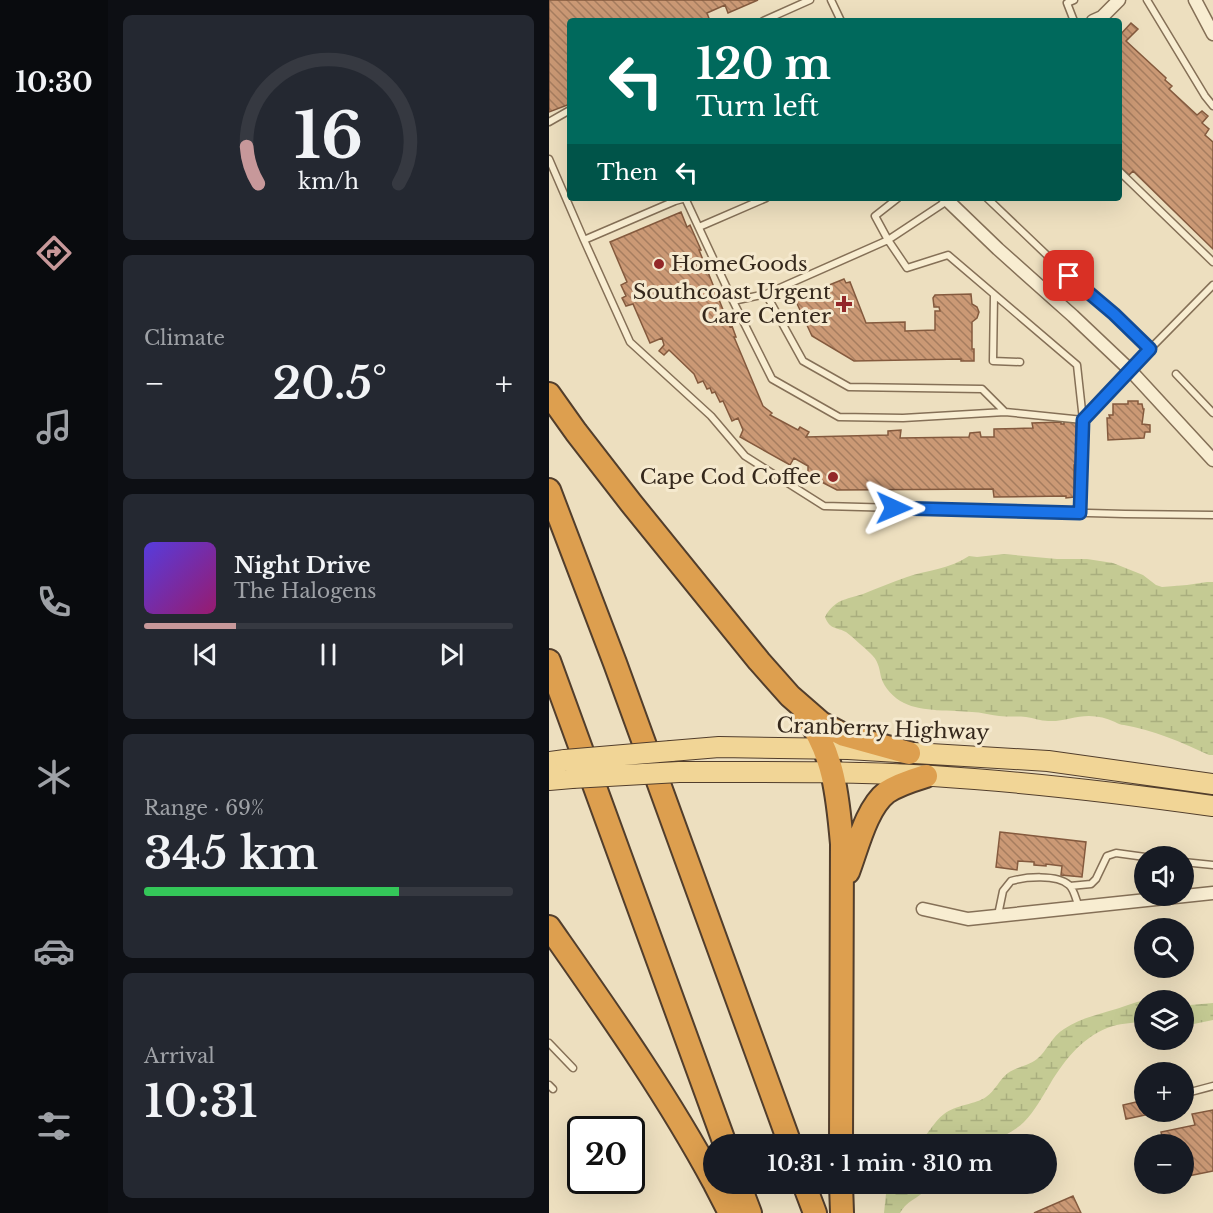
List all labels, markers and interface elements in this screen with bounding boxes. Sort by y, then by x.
text: 120 m [696,38,831,90]
icon: left [597,42,675,120]
text: 10:30 [15,66,93,99]
text: Turn left [696,90,819,123]
text: 16 [294,97,363,175]
icon: left [670,156,703,189]
text: Then [597,159,658,186]
text: km/h [298,169,359,196]
icon: directions [33,232,75,274]
pin [1043,250,1094,301]
place label: HomeGoods [671,251,808,277]
marker: HomeGoods [652,257,666,271]
icon: arrive [1052,259,1085,292]
place label: Southcoast Urgent Care Center [633,279,831,329]
marker: Southcoast Urgent Care Center [835,295,853,313]
text: Climate [144,326,225,350]
text: 20.5° [273,355,387,411]
text: − [144,363,165,404]
text: + [495,363,513,404]
icon: music [33,406,75,448]
place label: Cape Cod Coffee [640,464,821,490]
marker: Cape Cod Coffee [826,470,840,484]
position arrow [862,476,926,540]
text: Night Drive [234,552,371,579]
text: The Halogens [234,579,376,603]
icon: phone [33,581,75,623]
icon: previous [189,638,222,671]
icon: pause [312,638,345,671]
icon: next [435,638,468,671]
street label: Cranberry Highway [776,712,990,746]
icon: climate [33,756,75,798]
text: Range · 69% [144,796,264,820]
text: 345 km [144,825,318,881]
map controls [1134,846,1194,1194]
button: sound [1134,846,1194,906]
button: search [1134,918,1194,978]
icon: car [33,930,75,972]
button: layers [1134,990,1194,1050]
text: Arrival [144,1044,215,1068]
button: + [1134,1062,1194,1122]
text: 10:31 [144,1073,258,1129]
icon: filters [33,1105,75,1147]
speed limit sign: 20 [567,1116,645,1194]
button: − [1134,1134,1194,1194]
text: 10:31 · 1 min · 310 m [767,1150,993,1177]

